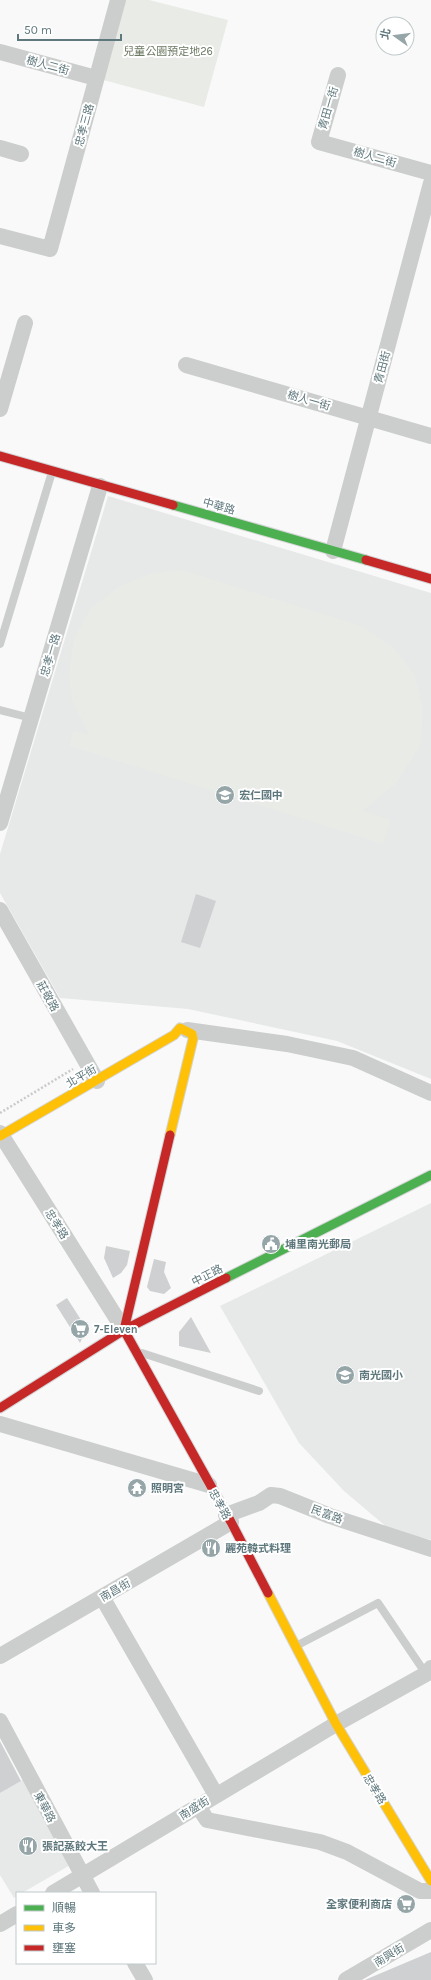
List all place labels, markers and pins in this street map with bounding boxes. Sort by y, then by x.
school or university icon: 宏仁國中 [214,784,236,806]
place label: 宏仁國中 [239,789,283,802]
public building icon: 埔里南光郵局 [260,1233,282,1255]
place label: 埔里南光郵局 [285,1238,351,1251]
supermarket icon: 7-Eleven [69,1318,91,1340]
place label: 7-Eleven [94,1323,138,1336]
school or university icon: 南光國小 [334,1364,356,1386]
place label: 南光國小 [359,1369,403,1382]
temple icon: 照明宮 [126,1477,148,1499]
place label: 照明宮 [151,1482,184,1495]
restaurant icon: 麗苑韓式料理 [200,1537,222,1559]
place label: 麗苑韓式料理 [225,1542,291,1555]
restaurant icon: 張記蒸餃大王 [17,1835,39,1857]
place label: 張記蒸餃大王 [42,1840,108,1853]
supermarket icon: 全家便利商店 [395,1893,417,1915]
place label: 全家便利商店 [326,1898,392,1911]

